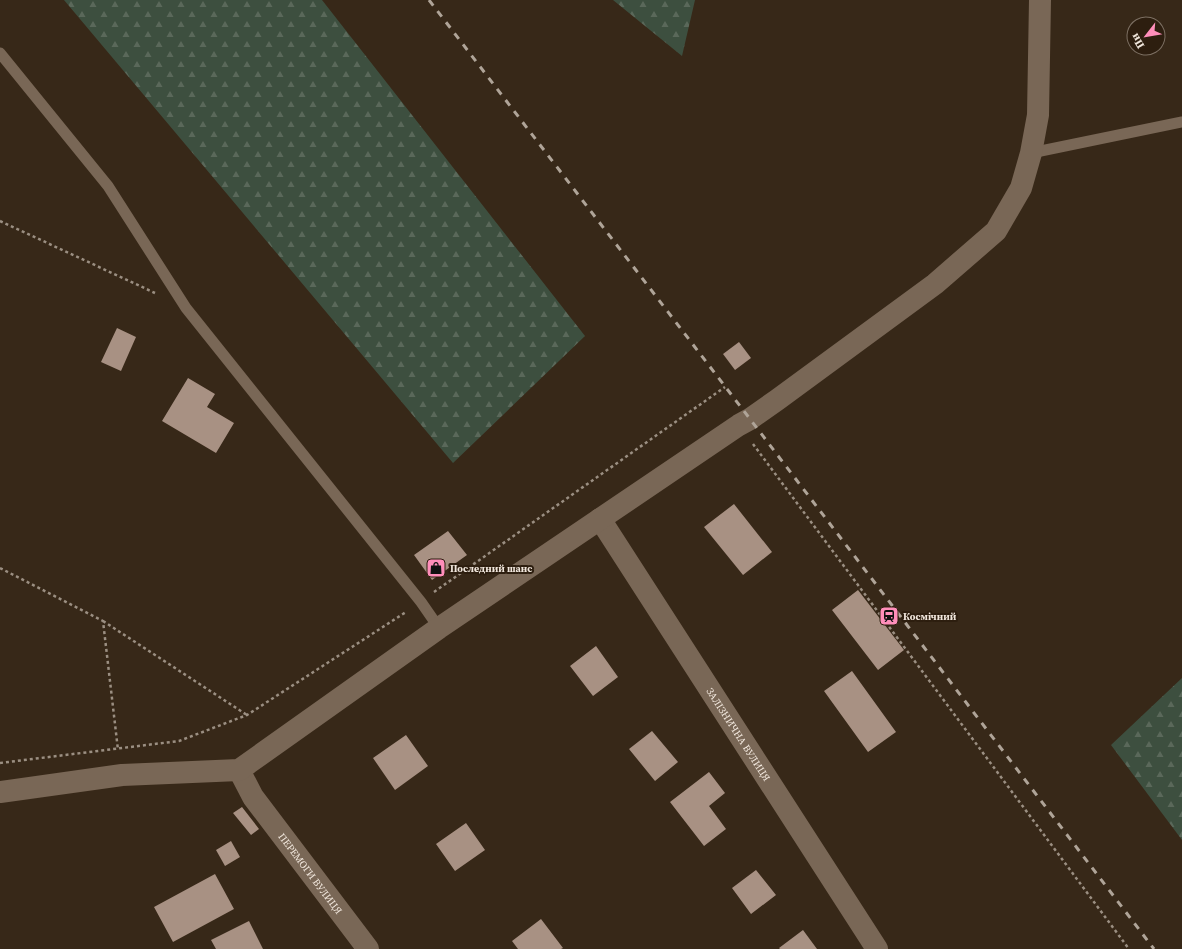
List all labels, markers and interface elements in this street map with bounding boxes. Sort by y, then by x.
north arrow [1126,16,1166,56]
text: Пн [1127,30,1148,51]
shop icon: Последний шанс [425,557,447,579]
place label: Последний шанс [450,562,532,575]
station icon: Космічний [878,605,900,627]
place label: Космічний [903,610,957,623]
street label: ЗАЛІЗНИЧНА ВУЛИЦЯ [704,685,774,784]
street label: ПЕРЕМОГИ ВУЛИЦЯ [276,830,346,917]

